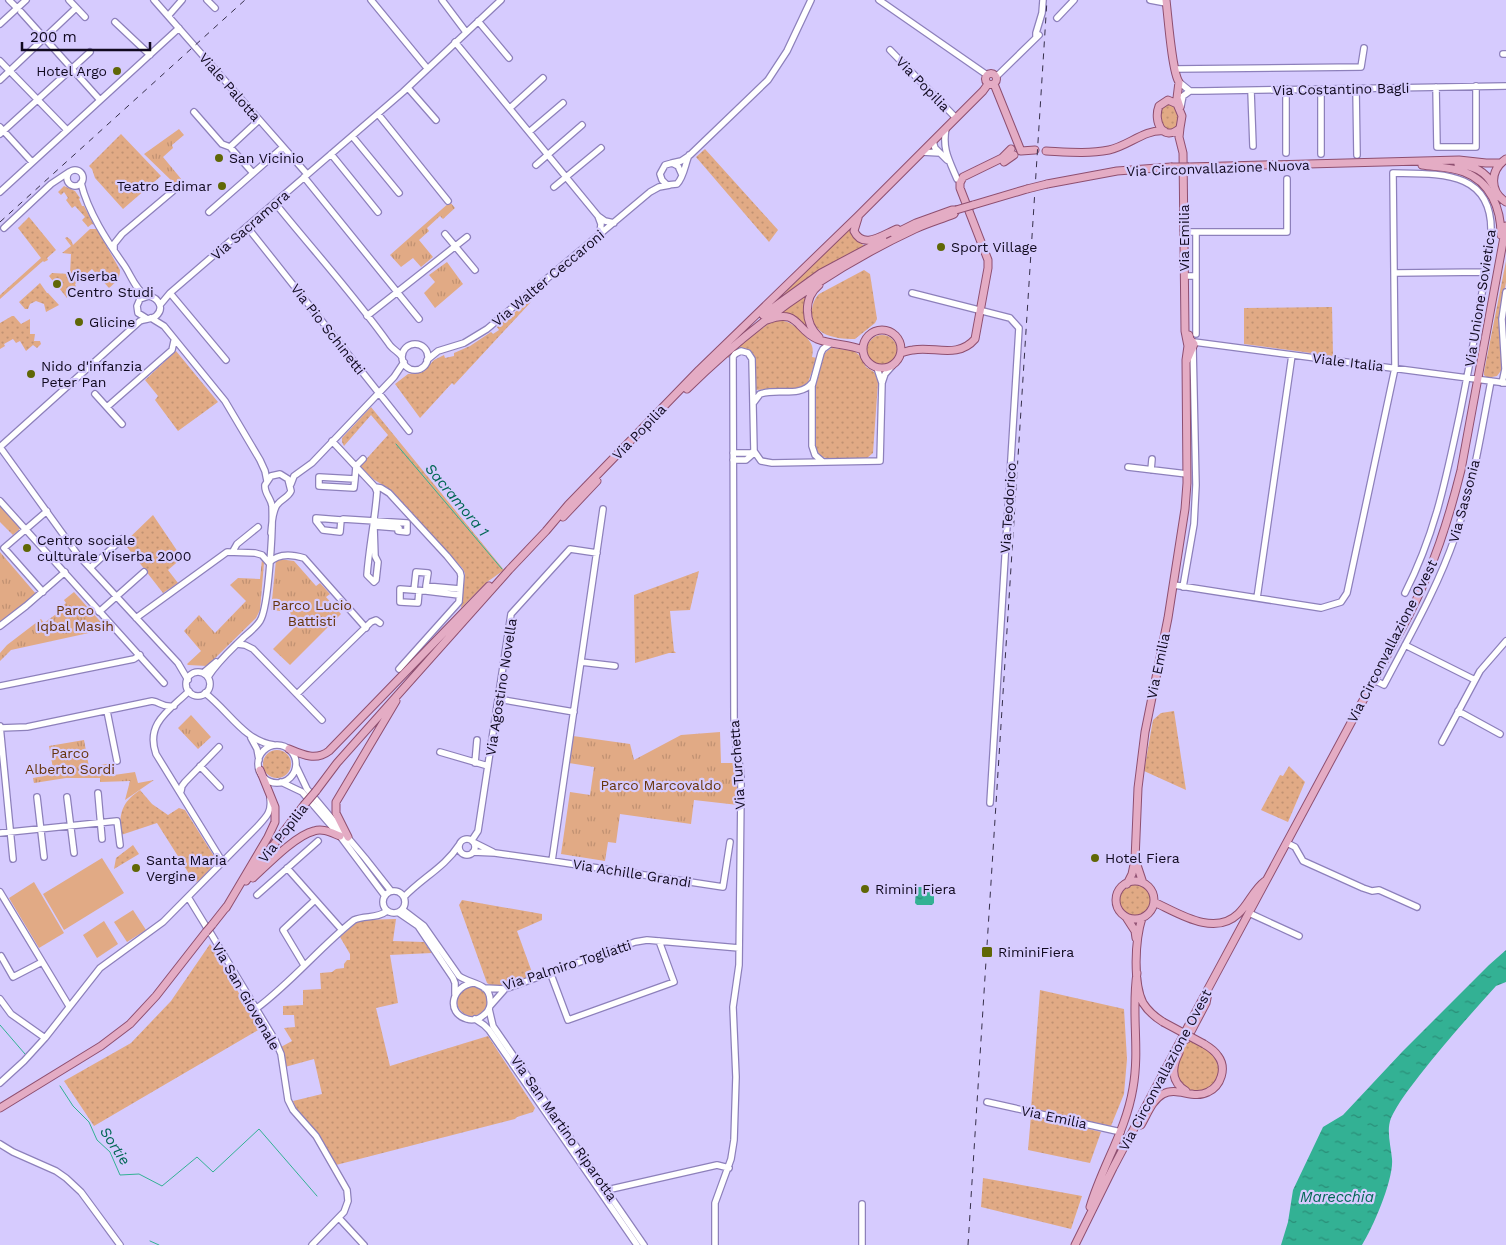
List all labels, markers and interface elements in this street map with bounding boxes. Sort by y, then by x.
scale bar [22,20,150,52]
text: 200 m [30,28,77,46]
street label: Viale Palotta [196,49,264,125]
street label: Via Popilia [893,53,953,115]
place label: Hotel Argo [36,63,107,79]
marker: Hotel Argo [111,65,123,77]
street label: Via Costantino Bagli [1272,80,1410,98]
place label: San Vicinio [229,150,304,166]
marker: San Vicinio [213,152,225,164]
street label: Via Circonvallazione Nuova [1126,157,1310,179]
place label: Teatro Edimar [117,178,212,194]
marker: Teatro Edimar [216,180,228,192]
street label: Via Sacramora [208,187,292,263]
street label: Via Emilia [1176,204,1192,272]
street label: Via Walter Ceccaroni [489,226,607,330]
street label: Via Unione Sovietica [1461,228,1499,368]
place label: Sport Village [951,239,1037,255]
marker: Sport Village [935,241,947,253]
place label: Viserba Centro Studi [67,268,154,300]
marker: Viserba Centro Studi [51,278,63,290]
street label: Via Pio Schinetti [288,280,368,378]
place label: Glicine [89,314,135,330]
marker: Glicine [73,316,85,328]
street label: Viale Italia [1311,350,1385,374]
place label: Nido d'infanzia Peter Pan [41,358,142,390]
marker: Nido d'infanzia Peter Pan [25,368,37,380]
street label: Via Popilia [609,401,669,463]
street label: Via Sassonia [1445,458,1483,544]
water label: Sacramora 1 [421,460,493,540]
street label: Via Teodorico [997,462,1019,554]
place label: Centro sociale culturale Viserba 2000 [37,532,192,564]
marker: Centro sociale culturale Viserba 2000 [21,542,33,554]
street label: Via Circonvallazione Ovest [1344,557,1440,725]
park label: Parco Lucio Battisti [272,597,352,629]
park label: Parco Iqbal Masih [36,602,114,634]
street label: Via Agostino Novella [482,617,520,757]
street label: Via Emilia [1143,631,1173,700]
street label: Via Turchetta [726,720,748,810]
park label: Parco Alberto Sordi [25,745,115,777]
park label: Parco Marcovaldo [601,777,721,793]
street label: Via Popilia [255,800,311,866]
place label: Hotel Fiera [1105,850,1180,866]
place label: Santa Maria Vergine [146,852,227,884]
marker: Hotel Fiera [1089,852,1101,864]
street label: Via Achille Grandi [571,856,693,890]
marker: Santa Maria Vergine [130,862,142,874]
place label: Rimini Fiera [875,881,956,897]
marker: Rimini Fiera [859,883,871,895]
street label: Via Palmiro Togliatti [501,937,633,993]
street label: Via San Giovenale [209,939,283,1053]
place label: RiminiFiera [998,944,1074,960]
marker: RiminiFiera [980,945,994,959]
street label: Via Circonvallazione Ovest [1116,986,1214,1153]
street label: Via San Martino Riparotta [508,1052,621,1204]
street label: Via Emilia [1020,1102,1089,1132]
water label: Sortie [96,1123,134,1169]
water label: Marecchia [1300,1188,1374,1206]

